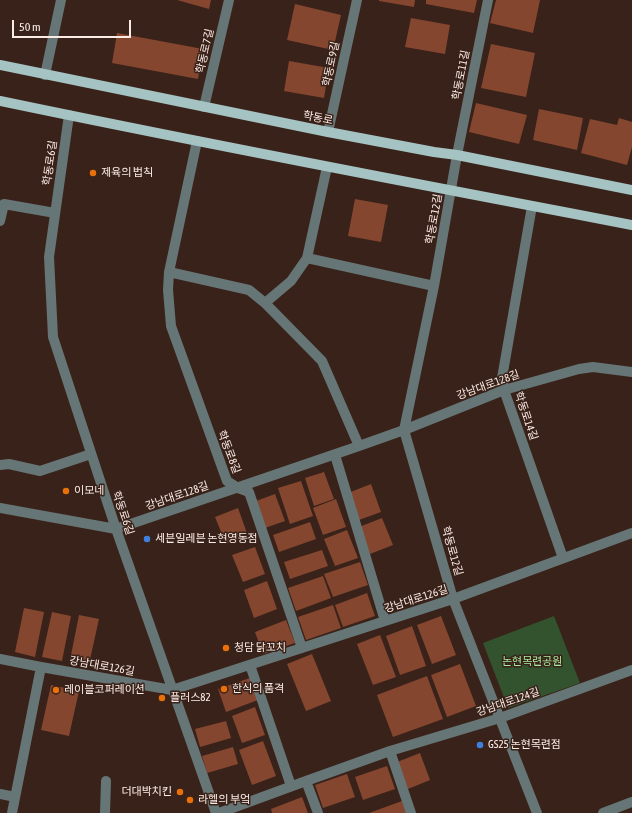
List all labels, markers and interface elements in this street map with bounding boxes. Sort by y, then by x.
scale bar [14,12,133,38]
text: 50 m [19,20,41,34]
street label: 학동로7길 [193,27,217,75]
street label: 학동로9길 [320,40,342,88]
street label: 학동로11길 [450,49,472,101]
street label: 학동로 [302,109,334,127]
street label: 학동로6길 [40,139,60,187]
place label: 제육의 법칙 [101,166,153,180]
marker: 제육의 법칙 [88,168,98,178]
street label: 학동로12길 [423,193,445,245]
street label: 강남대로128길 [455,367,521,403]
street label: 학동로14길 [511,390,541,442]
street label: 학동로8길 [215,428,243,476]
street label: 강남대로128길 [144,479,210,513]
place label: 이모네 [74,484,104,498]
marker: 이모네 [61,486,71,496]
street label: 학동로6길 [109,489,137,537]
street label: 학동로12길 [439,525,465,577]
place label: 세븐일레븐 논현영동점 [155,532,258,546]
marker: 세븐일레븐 논현영동점 [142,534,152,544]
street label: 강남대로126길 [383,583,449,615]
place label: 청담 닭꼬치 [234,641,286,655]
marker: 청담 닭꼬치 [221,643,231,653]
street label: 강남대로126길 [68,654,136,678]
park label: 논현목련공원 [502,655,562,669]
place label: 한식의 품격 [232,682,284,696]
place label: 레이블코퍼레이션 [64,683,145,697]
marker: 한식의 품격 [219,684,229,694]
marker: 레이블코퍼레이션 [51,685,61,695]
street label: 강남대로124길 [475,685,541,719]
place label: 플러스82 [170,691,211,705]
marker: 플러스82 [157,693,167,703]
place label: GS25 논현목련점 [488,738,561,752]
marker: GS25 논현목련점 [475,740,485,750]
place label: 더대박치킨 [121,785,172,799]
marker: 더대박치킨 [175,787,185,797]
place label: 라헬의 부엌 [198,793,250,807]
marker: 라헬의 부엌 [185,795,195,805]

